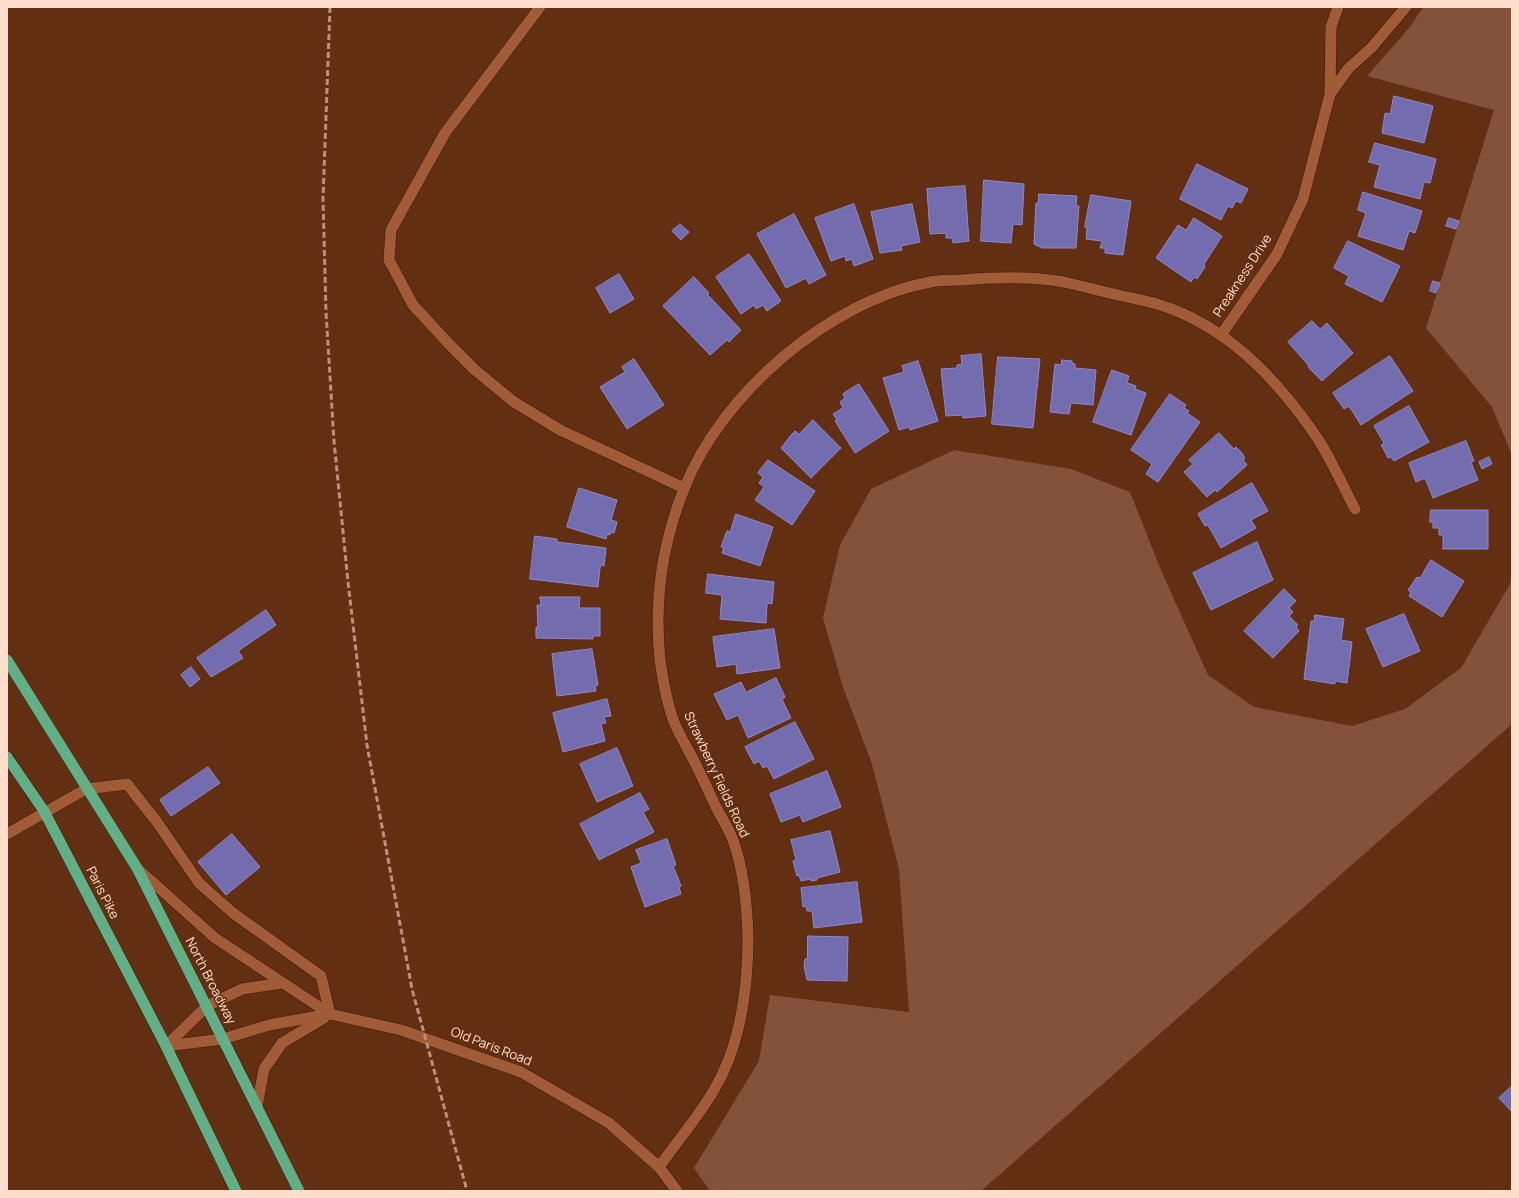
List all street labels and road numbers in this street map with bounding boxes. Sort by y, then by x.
street label: Preakness Drive [1210,232,1276,320]
street label: Strawberry Fields Road [680,710,752,840]
street label: Paris Pike [82,864,122,922]
street label: North Broadway [181,935,239,1027]
street label: Old Paris Road [448,1024,534,1070]

